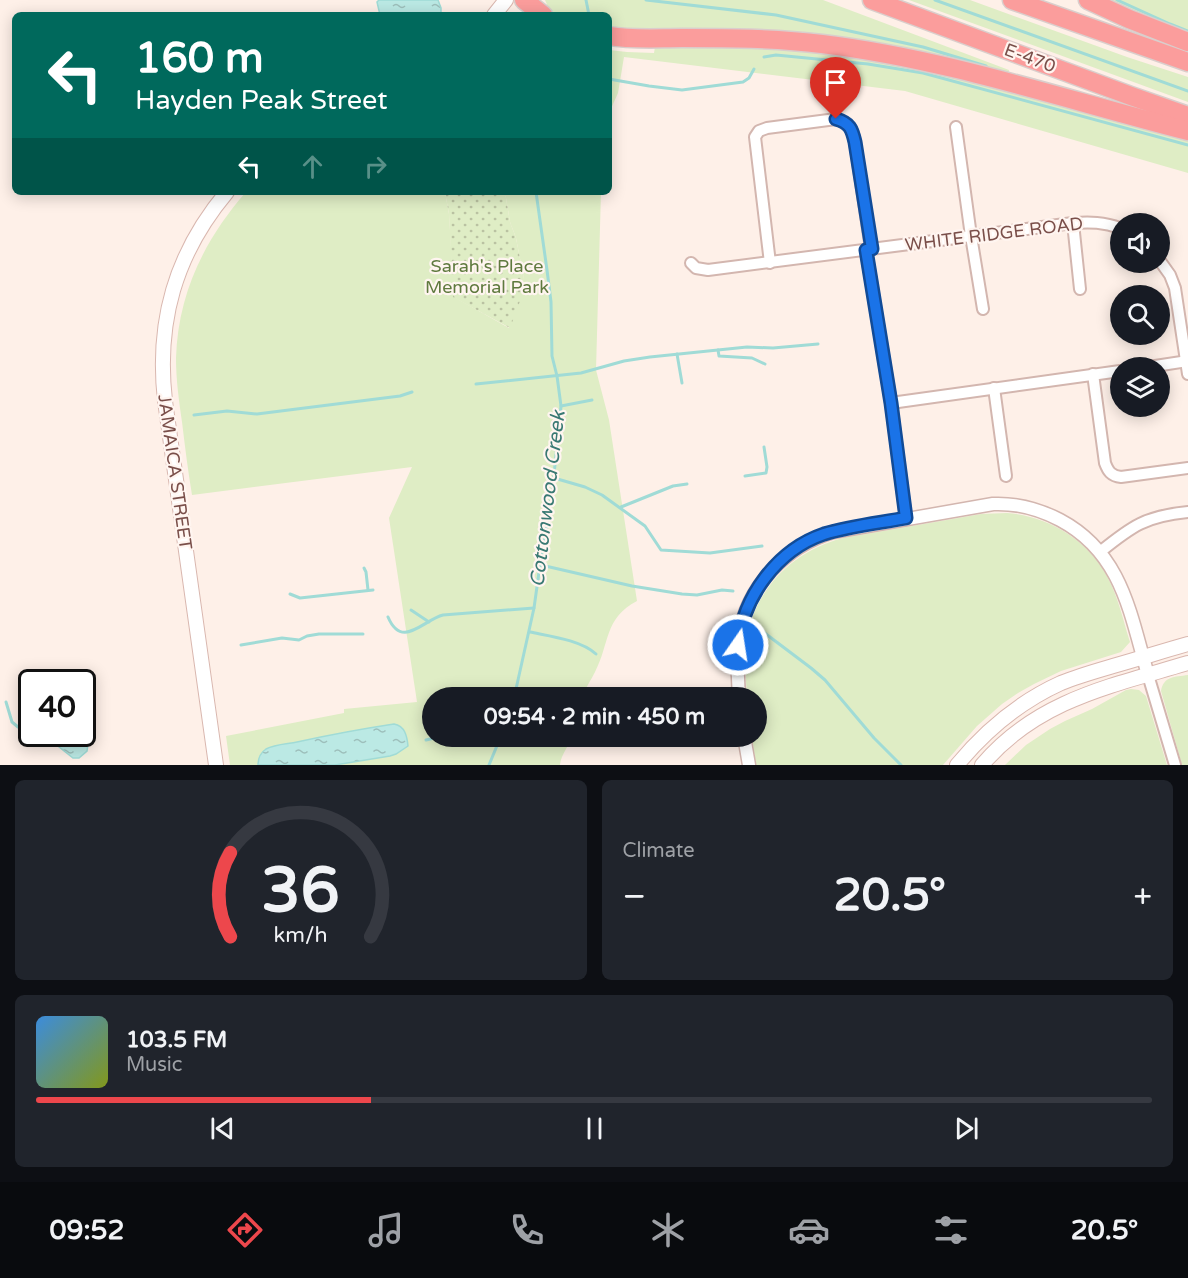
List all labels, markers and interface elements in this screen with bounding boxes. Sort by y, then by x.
text: 160 m [135,33,264,84]
icon: left [36,36,114,114]
street label: E-470 [1001,39,1059,77]
pin [810,57,861,119]
icon: arrive [819,66,852,99]
text: Hayden Peak Street [135,84,388,117]
icon: left [233,150,266,183]
icon: ahead [296,150,329,183]
icon: right [359,150,392,183]
street label: WHITE RIDGE ROAD [904,212,1084,256]
map controls [1110,213,1170,417]
button: sound [1110,213,1170,273]
park label: Sarah's Place Memorial Park [425,255,549,298]
button: search [1110,285,1170,345]
button: layers [1110,357,1170,417]
street label: JAMAICA STREET [153,393,197,551]
water label: Cottonwood Creek [525,407,571,589]
position arrow [706,613,770,677]
speed limit sign: 40 [18,669,96,747]
text: 09:54 · 2 min · 450 m [484,704,705,730]
text: Climate [623,839,695,863]
text: 36 [262,854,340,929]
text: 20.5° [833,869,946,923]
text: − [623,877,646,916]
text: + [1133,877,1152,916]
text: km/h [274,922,328,948]
text: 103.5 FM [126,1027,227,1053]
text: Music [126,1053,182,1077]
icon: previous [206,1112,239,1145]
icon: pause [578,1112,611,1145]
icon: next [950,1112,983,1145]
icon: directions [224,1209,266,1251]
icon: music [365,1209,407,1251]
icon: phone [506,1209,548,1251]
icon: climate [647,1209,689,1251]
icon: car [788,1209,830,1251]
icon: filters [930,1209,972,1251]
text: 09:52 [50,1214,124,1247]
text: 20.5° [1071,1214,1138,1247]

